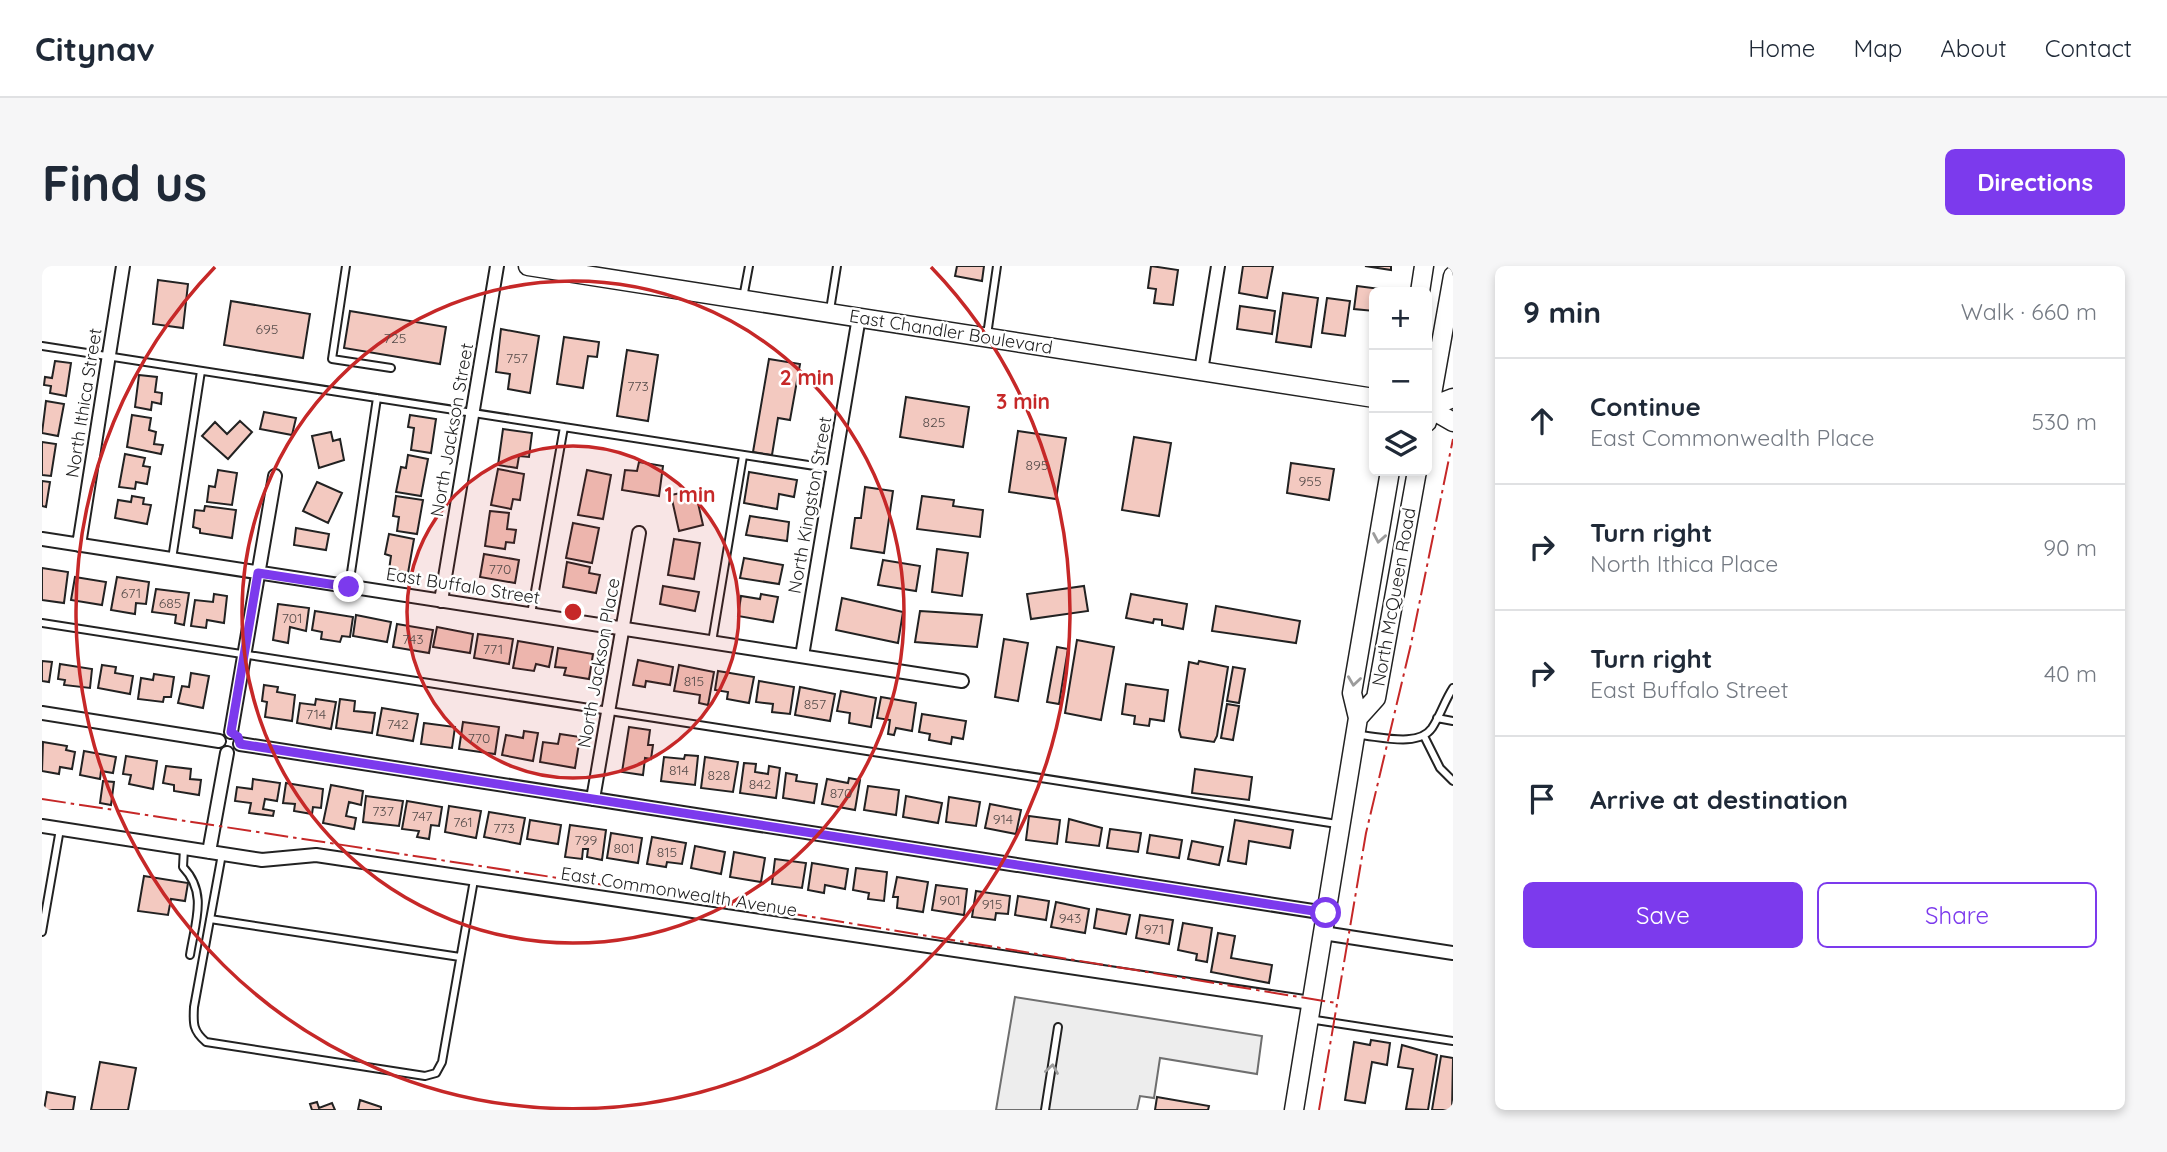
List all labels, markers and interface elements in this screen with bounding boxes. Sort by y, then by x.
text: Citynav [35,28,155,69]
text: Home [1748,33,1815,63]
text: Map [1853,33,1902,63]
text: About [1940,33,2007,63]
text: Contact [2045,33,2132,63]
button: Directions [1945,149,2125,215]
text: Find us [42,152,207,213]
map controls [1369,287,1432,476]
button: + [1369,287,1432,350]
text: 9 min [1523,293,1601,331]
text: Walk · 660 m [1961,297,2097,326]
street label: East Chandler Boulevard [848,304,1054,359]
house number: 695 [256,320,278,338]
street label: North Ithica Street [60,326,107,479]
house number: 725 [384,329,406,347]
street label: North Jackson Street [425,341,478,519]
house number: 757 [506,349,528,367]
button: − [1369,350,1432,413]
text: 2 min [780,364,834,390]
house number: 773 [627,377,649,395]
text: 3 min [996,388,1050,414]
text: Continue [1590,390,1701,423]
icon: ahead [1523,402,1561,440]
text: 530 m [2031,407,2097,436]
house number: 825 [923,413,945,431]
button: layers [1369,413,1432,476]
street label: North Kingston Street [783,415,836,595]
text: East Commonwealth Place [1590,423,1874,452]
house number: 895 [1025,456,1049,474]
house number: 955 [1298,472,1322,490]
text: 1 min [665,481,715,507]
street label: North McQueen Road [1366,506,1421,688]
text: Turn right [1590,516,1712,549]
icon: right [1523,528,1561,566]
one-way arrow [1372,532,1387,544]
text: 90 m [2043,533,2097,562]
text: North Ithica Place [1590,549,1778,578]
house number: 770 [489,560,511,578]
street label: East Buffalo Street [385,562,542,609]
route end [333,571,364,602]
street label: North Jackson Place [572,576,625,750]
house number: 671 [121,584,141,602]
house number: 685 [159,594,181,612]
centre of rings [561,600,585,624]
house number: 701 [282,609,302,627]
house number: 743 [402,630,424,648]
house number: 771 [483,640,503,658]
text: Turn right [1590,642,1712,675]
icon: right [1523,654,1561,692]
text: 40 m [2044,659,2097,688]
house number: 815 [684,672,704,690]
one-way arrow [1347,675,1362,687]
text: East Buffalo Street [1590,675,1789,704]
house number: 857 [804,695,826,713]
house number: 714 [306,705,326,723]
house number: 742 [387,715,409,733]
house number: 770 [468,729,490,747]
house number: 814 [669,761,689,779]
house number: 828 [708,766,730,784]
house number: 842 [749,775,772,793]
icon: arrive [1523,780,1561,818]
text: Arrive at destination [1590,783,1848,816]
house number: 870 [830,784,852,802]
house number: 737 [372,802,394,820]
house number: 747 [412,807,432,825]
house number: 914 [993,810,1013,828]
house number: 761 [453,813,473,831]
house number: 773 [493,819,515,837]
house number: 799 [575,831,598,849]
house number: 801 [613,839,635,857]
house number: 815 [657,843,677,861]
street label: East Commonwealth Avenue [559,861,799,922]
button: Save [1523,882,1803,948]
button: Share [1817,882,2097,948]
house number: 901 [939,891,961,909]
house number: 915 [982,895,1002,913]
route start [1310,897,1341,928]
house number: 943 [1059,909,1081,927]
house number: 971 [1144,920,1164,938]
one-way arrow [1044,1063,1059,1074]

